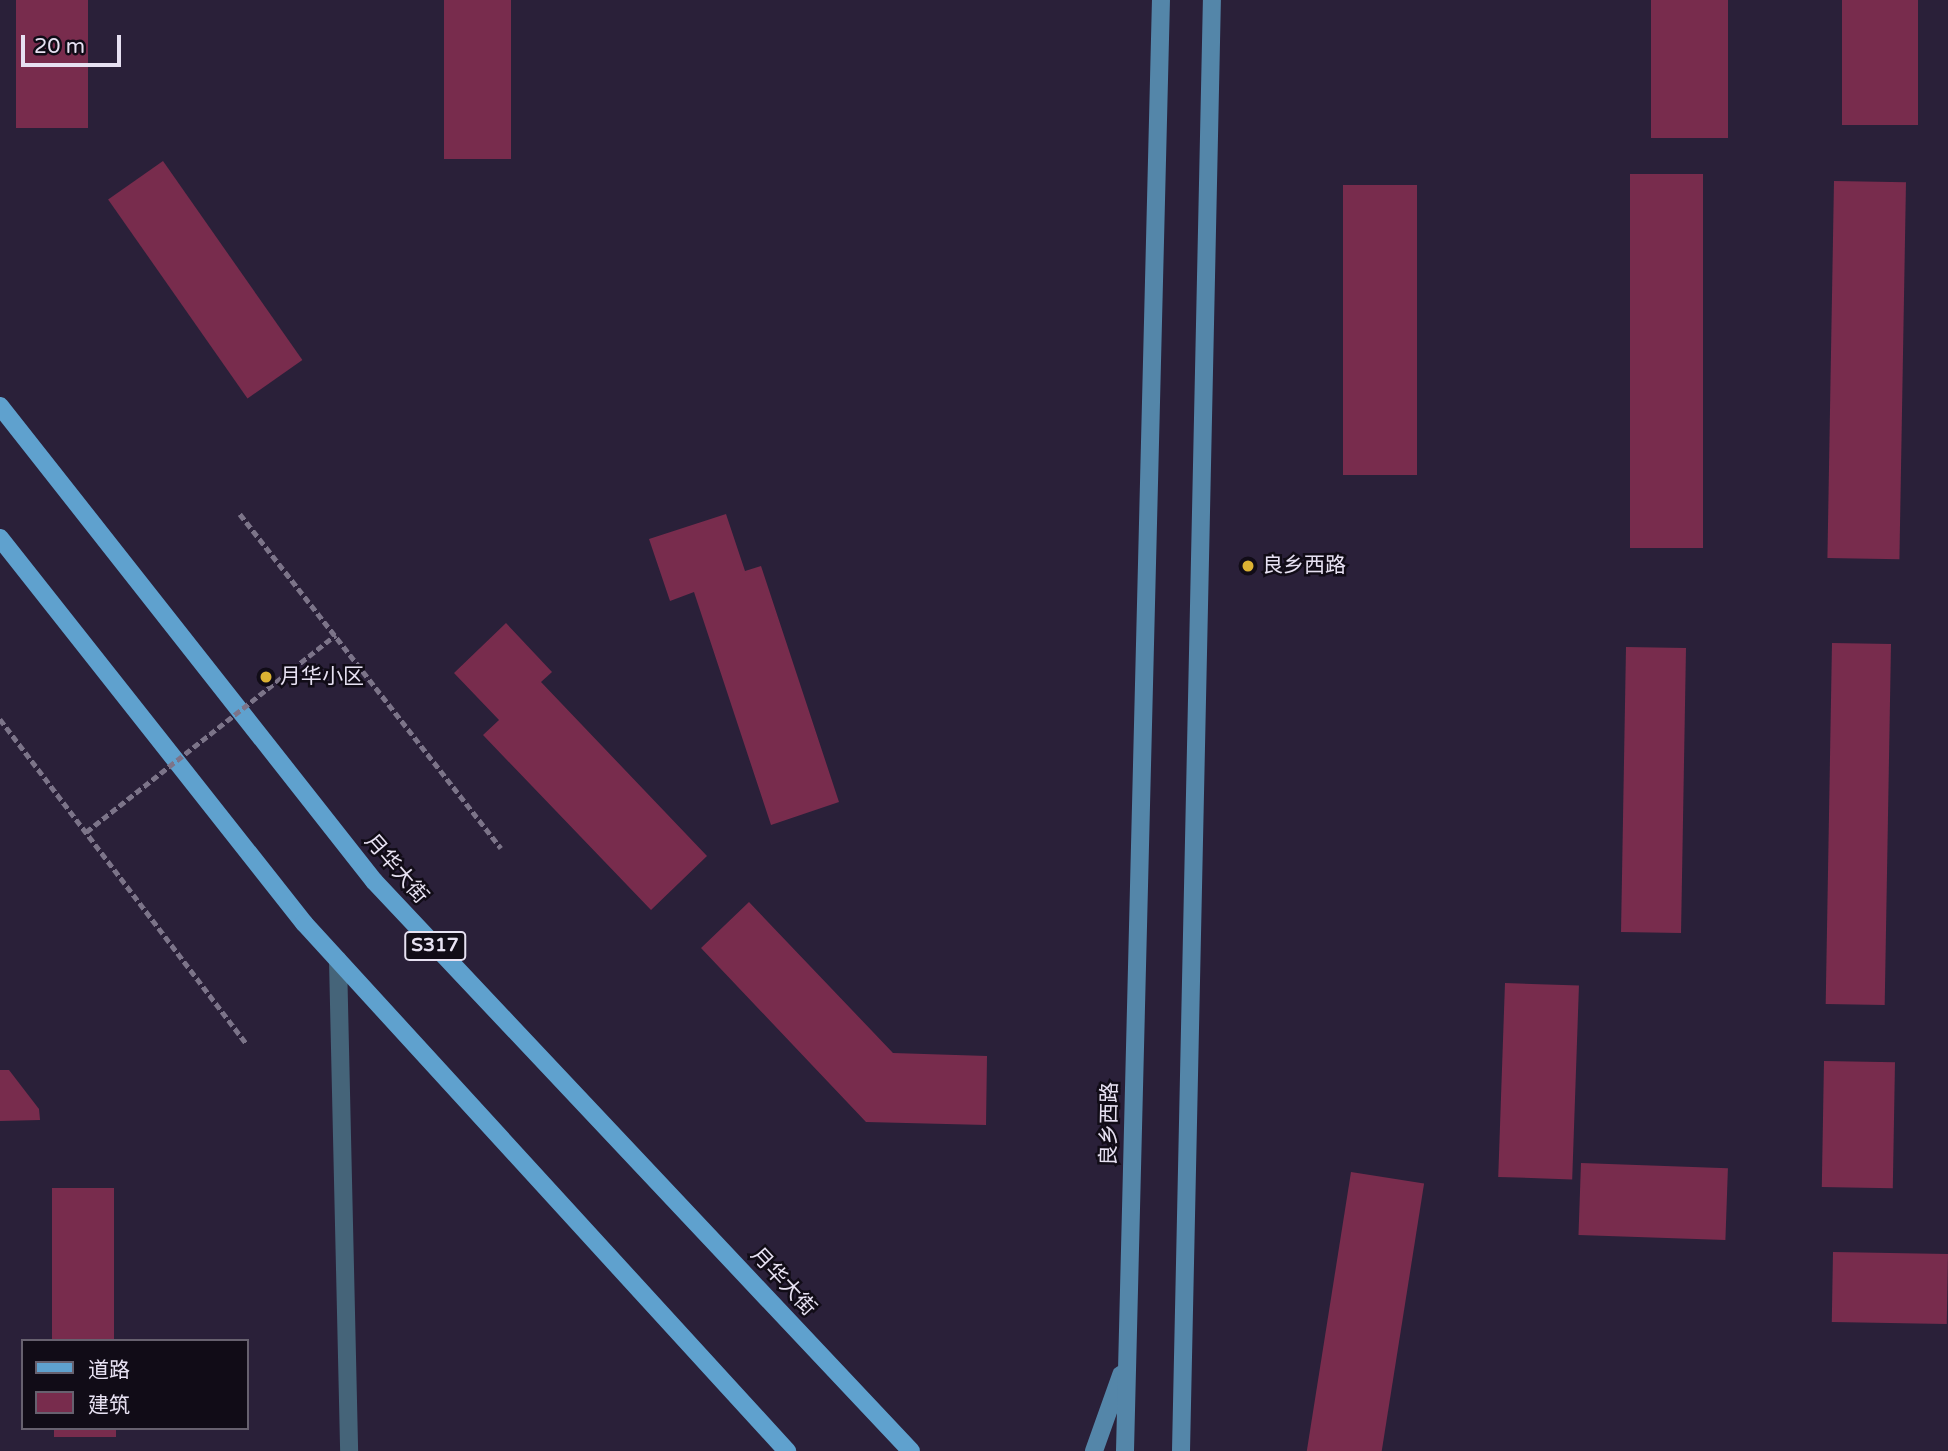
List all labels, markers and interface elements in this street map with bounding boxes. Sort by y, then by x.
scale bar [24,21,124,65]
text: 20 m [34,34,85,59]
place label: 良乡西路 [1262,553,1346,579]
marker: 良乡西路 [1240,558,1256,574]
place label: 月华小区 [280,664,364,690]
marker: 月华小区 [258,669,274,685]
street label: 月华大街 [359,829,433,909]
road number: S317 [404,930,466,962]
street label: 良乡西路 [1097,1082,1123,1166]
street label: 月华大街 [745,1243,821,1321]
legend [21,1339,248,1430]
text: 道路 [88,1358,130,1383]
text: 建筑 [88,1393,130,1418]

